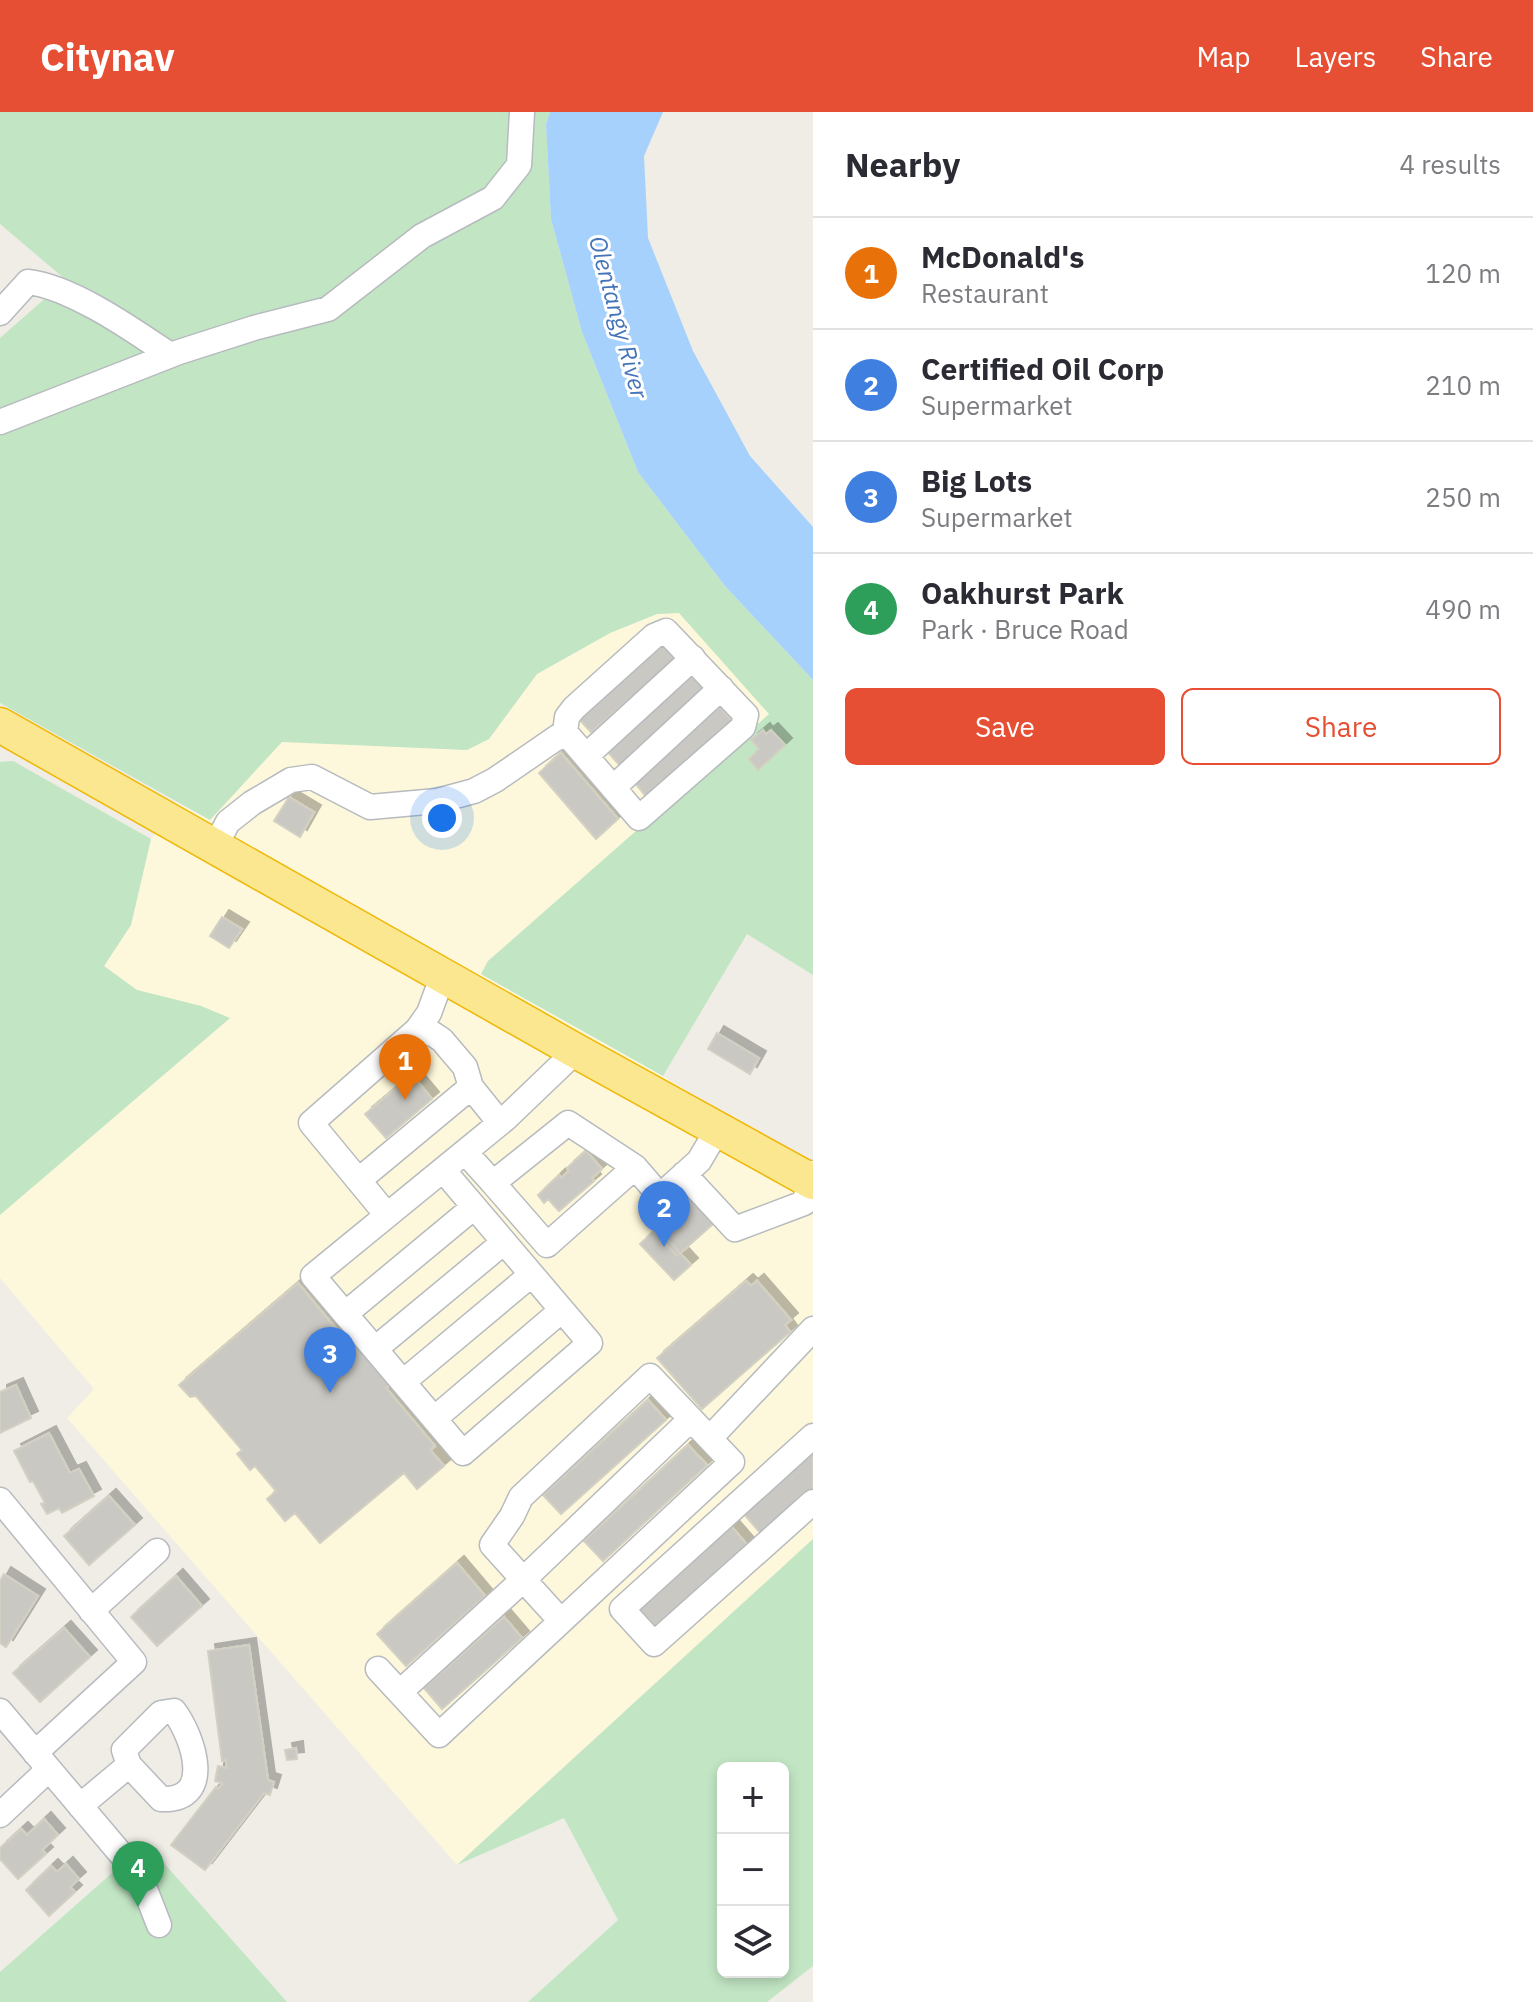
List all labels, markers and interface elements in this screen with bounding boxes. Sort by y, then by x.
text: Citynav [40,32,175,81]
text: Map [1196,38,1250,75]
text: Layers [1294,38,1376,75]
text: Share [1420,38,1493,75]
text: Nearby [845,142,960,186]
text: 4 results [1399,147,1501,181]
water label: Olentangy River [582,232,656,403]
text: McDonald's [921,237,1084,276]
text: 1 [863,256,879,290]
text: 120 m [1425,256,1501,290]
text: Restaurant [921,276,1049,310]
text: Certified Oil Corp [921,349,1164,388]
text: 2 [863,368,879,402]
text: 210 m [1425,368,1501,402]
text: Supermarket [921,388,1073,422]
text: Big Lots [921,461,1032,500]
text: 3 [863,480,879,514]
text: 250 m [1425,480,1501,514]
text: Supermarket [921,500,1073,534]
text: Oakhurst Park [921,573,1124,612]
text: 4 [863,592,879,626]
text: 490 m [1425,592,1501,626]
text: Park · Bruce Road [921,612,1129,646]
button: Save [845,688,1165,765]
button: Share [1181,688,1501,765]
your location [422,798,462,838]
pin: 1 [379,1034,431,1100]
pin: 2 [638,1181,690,1247]
pin: 3 [304,1327,356,1393]
map controls [717,1762,789,1978]
button: + [717,1762,789,1834]
button: − [717,1834,789,1906]
pin: 4 [112,1841,164,1907]
button: layers [717,1906,789,1978]

